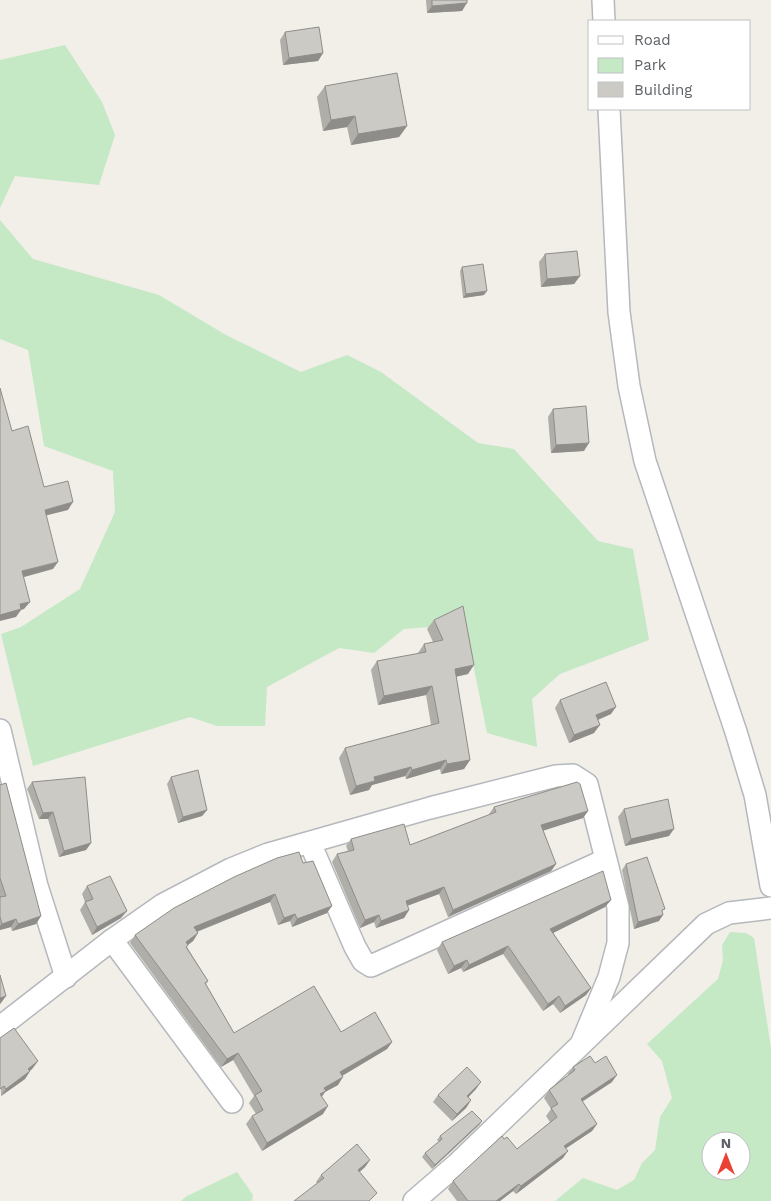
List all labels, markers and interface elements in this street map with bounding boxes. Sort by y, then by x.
legend [588,20,751,110]
text: Road [634,31,671,49]
text: Park [634,56,667,74]
text: Building [634,81,692,99]
north arrow [701,1131,751,1181]
text: N [721,1135,731,1151]

